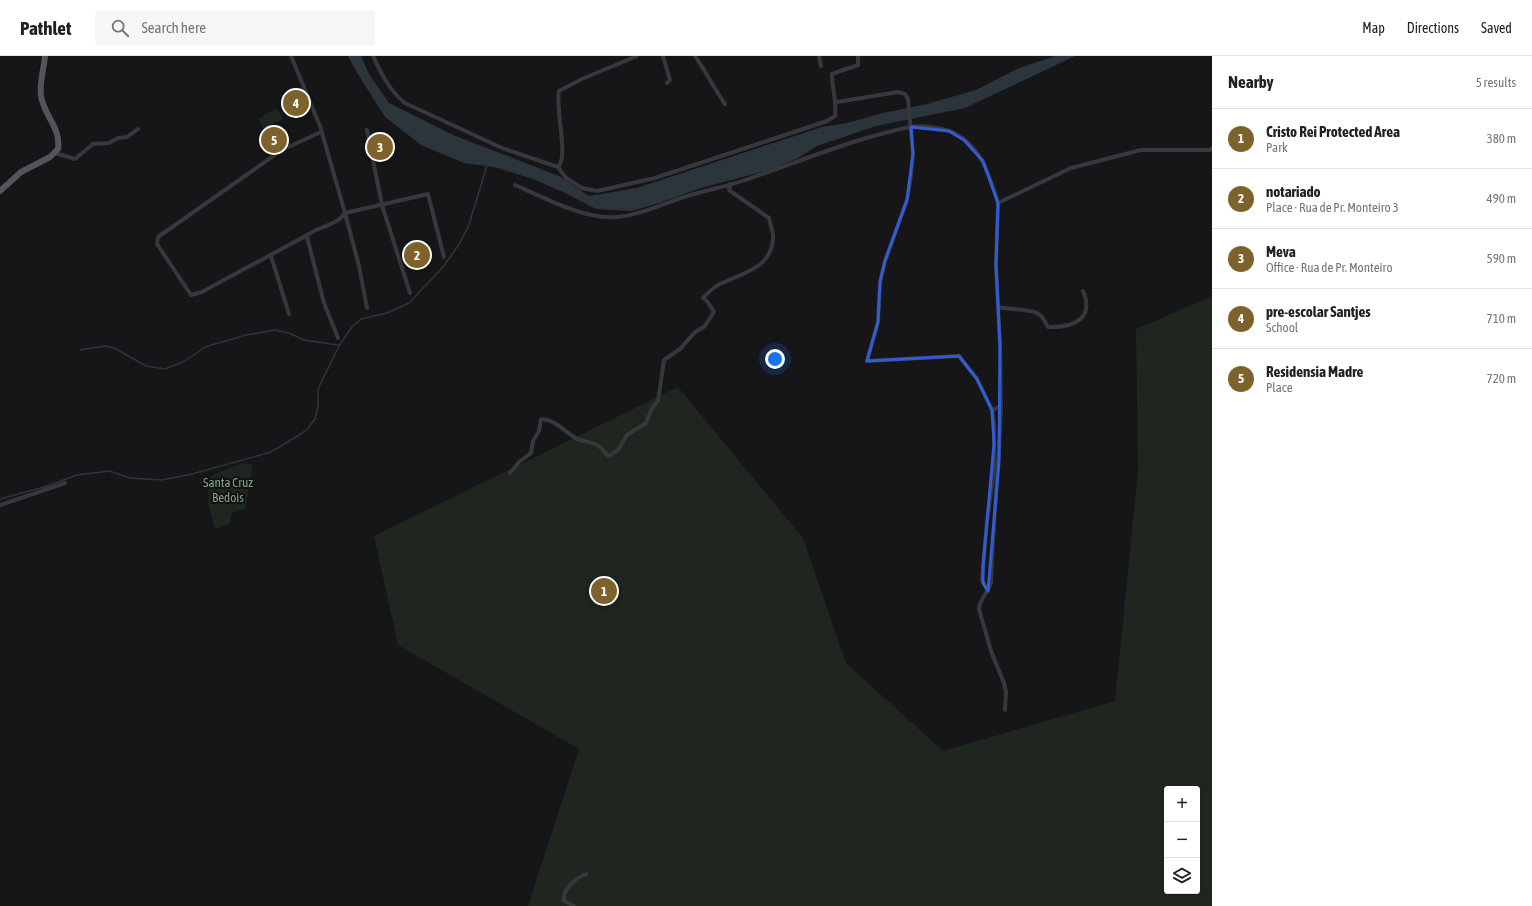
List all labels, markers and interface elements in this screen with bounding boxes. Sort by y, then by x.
search box [95,10,375,46]
text: Pathlet [20,17,71,39]
icon: search [109,17,131,39]
text: Search here [141,19,206,36]
text: Map [1362,20,1385,36]
text: Directions [1407,20,1459,36]
text: Saved [1481,20,1512,36]
text: Nearby [1228,72,1274,92]
text: 5 results [1476,75,1516,90]
pin: 4 [283,88,309,118]
text: Cristo Rei Protected Area [1266,123,1400,140]
pin: 5 [261,125,287,155]
text: 1 [1238,131,1244,146]
text: 380 m [1487,131,1516,146]
pin: 3 [367,132,393,162]
text: Park [1266,140,1288,155]
text: notariado [1266,183,1321,200]
text: 2 [1238,191,1244,206]
text: 490 m [1487,191,1516,206]
text: Place · Rua de Pr. Monteiro 3 [1266,200,1399,215]
pin: 2 [404,240,430,270]
text: Meva [1266,243,1296,260]
text: 3 [1238,251,1244,266]
text: 590 m [1487,251,1516,266]
text: Office · Rua de Pr. Monteiro [1266,260,1393,275]
text: pre-escolar Santjes [1266,303,1371,320]
text: 4 [1238,311,1244,326]
text: 710 m [1487,311,1516,326]
text: School [1266,320,1298,335]
your location [765,349,785,369]
text: Residensia Madre [1266,363,1363,380]
text: 5 [1238,371,1244,386]
text: 720 m [1487,371,1516,386]
text: Place [1266,380,1293,395]
park label: Santa Cruz Bedois [203,475,253,505]
pin: 1 [591,576,617,606]
map controls [1164,786,1200,894]
button: + [1164,786,1200,822]
button: − [1164,822,1200,858]
button: layers [1164,858,1200,894]

